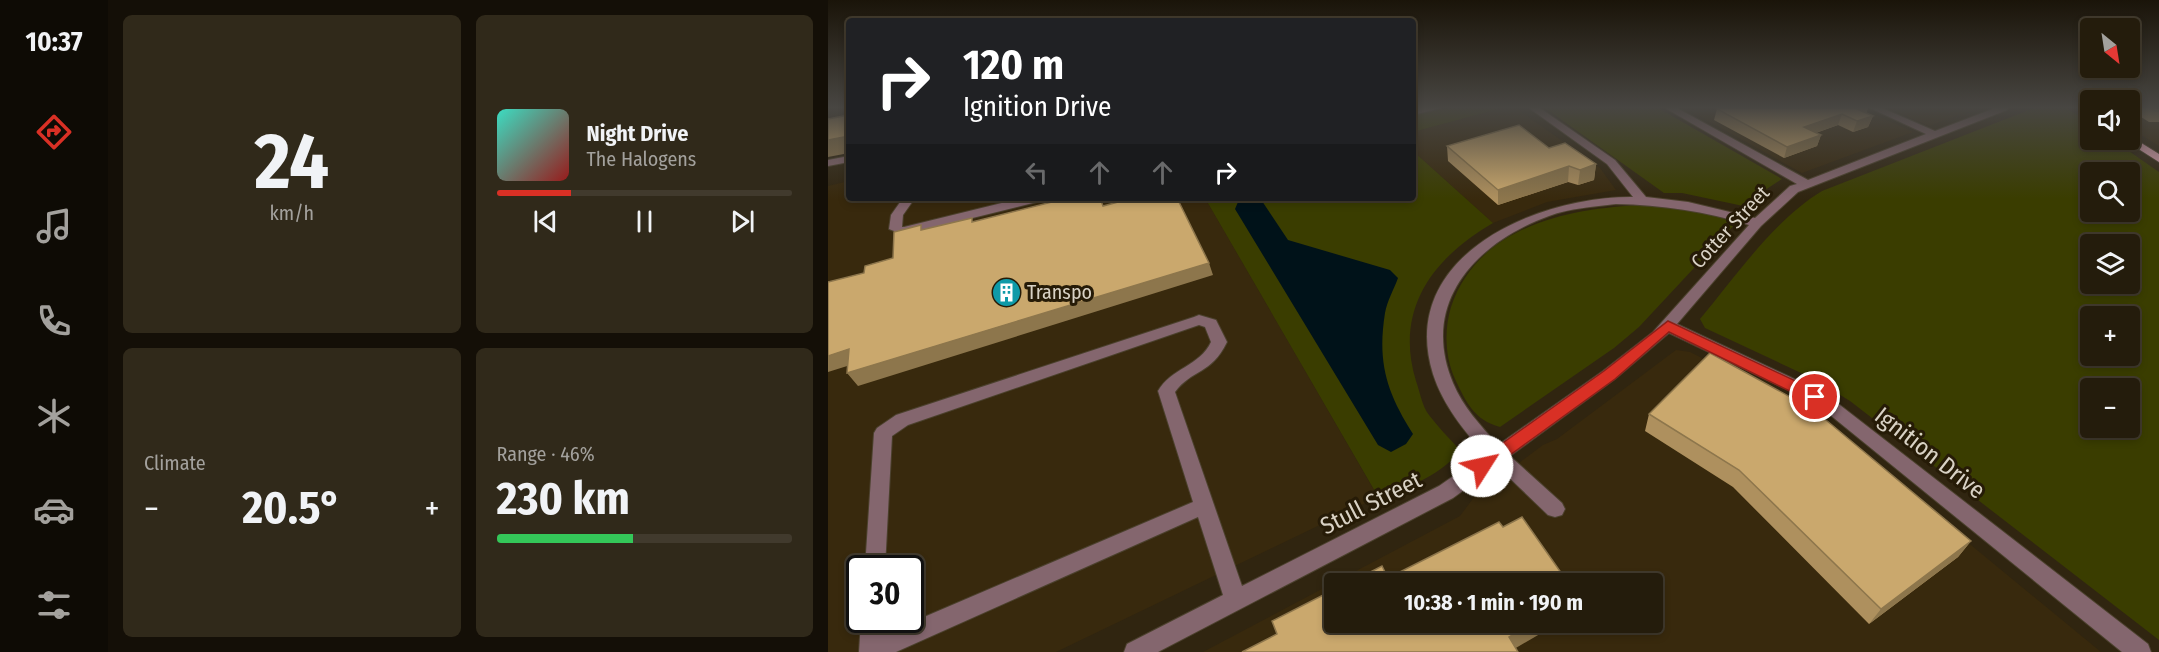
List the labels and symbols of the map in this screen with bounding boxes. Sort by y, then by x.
north arrow [2080,18,2140,78]
street label: Cotter Street [1686,181,1774,273]
building icon: Transpo [990,276,1022,308]
place label: Transpo [1027,280,1092,304]
pin [1789,371,1840,422]
street label: Ignition Drive [1869,401,1991,505]
position arrow [1450,434,1514,498]
street label: Stull Street [1316,466,1426,540]
speed limit sign: 30 [846,555,924,633]

